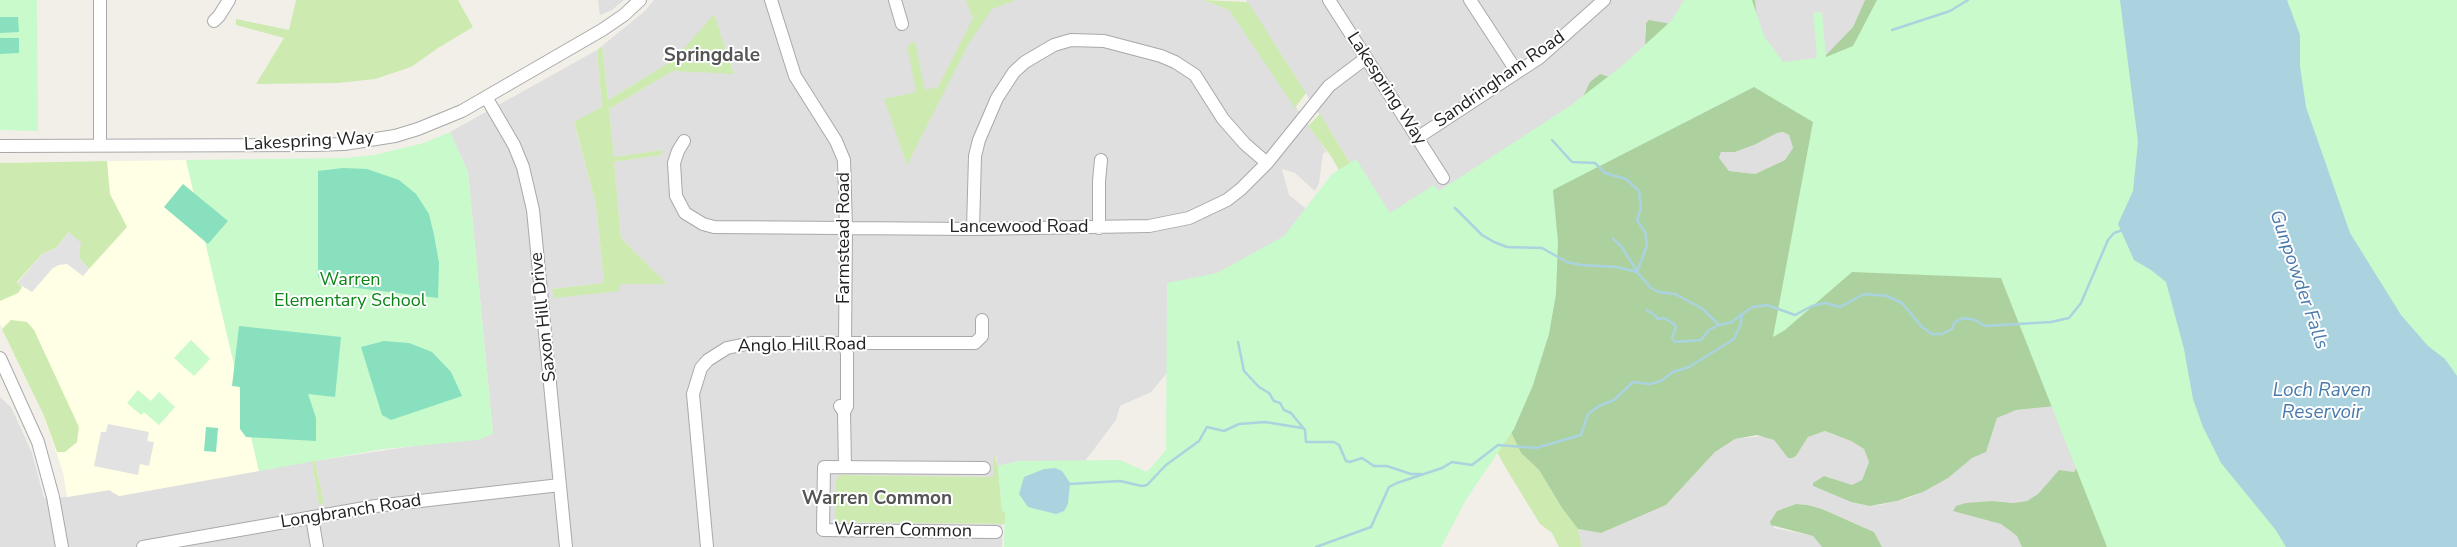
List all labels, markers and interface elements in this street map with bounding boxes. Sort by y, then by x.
street label: Sandringham Road [1431,27,1569,133]
street label: Lakespring Way [1341,28,1431,150]
district label: Springdale [664,45,760,67]
street label: Lakespring Way [243,128,375,156]
street label: Farmstead Road [834,172,856,304]
water label: Gunpowder Falls [2263,207,2333,353]
street label: Lancewood Road [949,217,1089,239]
street label: Saxon Hill Drive [526,251,562,383]
park label: Warren Elementary School [274,270,426,312]
street label: Anglo Hill Road [737,334,867,358]
water label: Loch Raven Reservoir [2273,380,2371,424]
district label: Warren Common [802,488,952,510]
street label: Longbranch Road [279,490,423,534]
street label: Warren Common [834,519,972,543]

